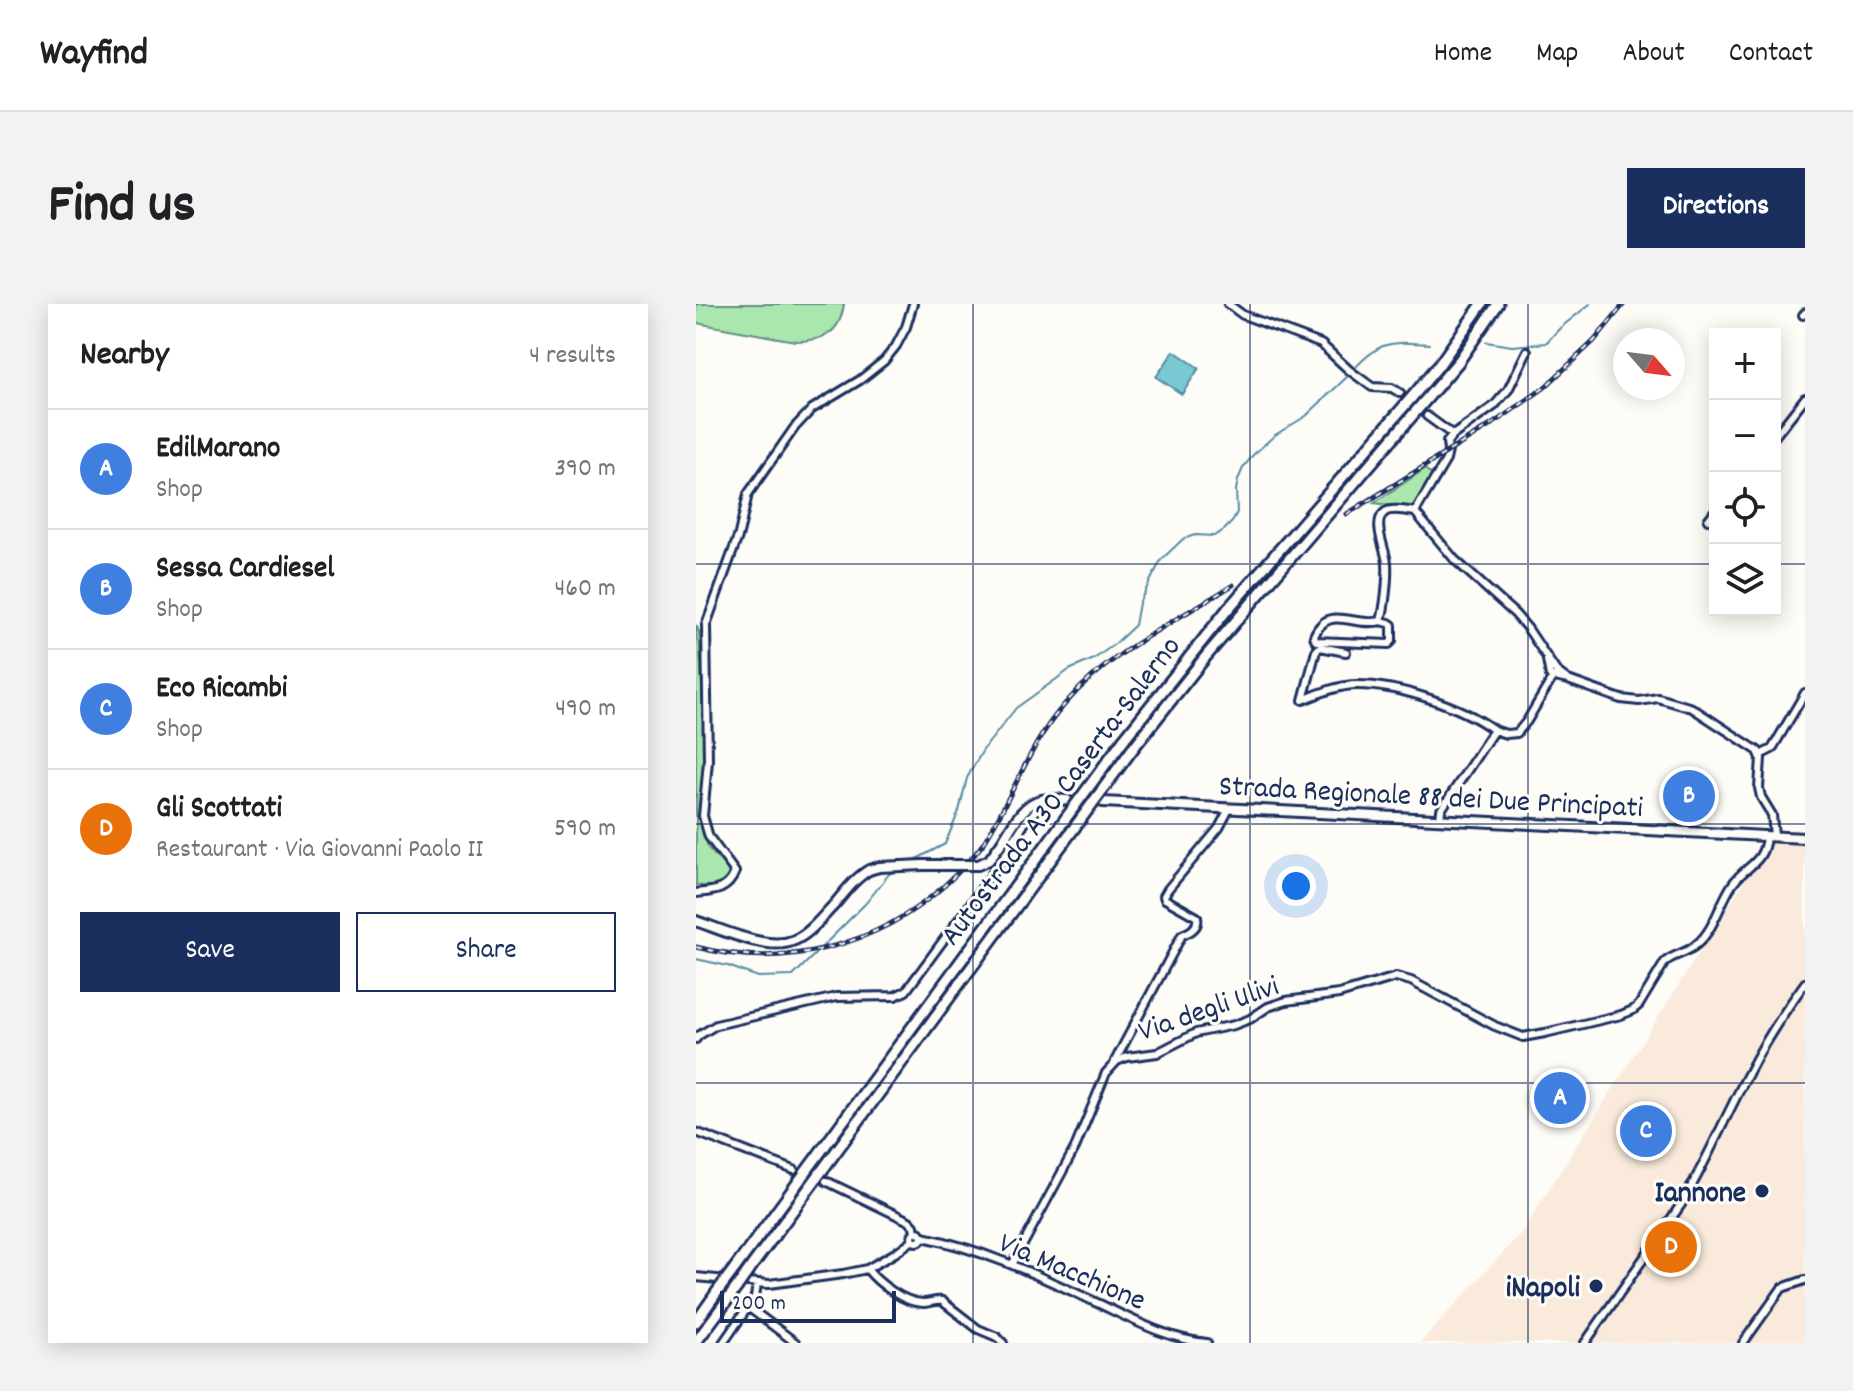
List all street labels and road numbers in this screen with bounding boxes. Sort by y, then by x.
street label: Autostrada A30 Caserta-Salerno [932,629,1193,957]
street label: Strada Regionale 88 dei Due Principati [1218,767,1644,832]
street label: Via degli Ulivi [1134,967,1285,1055]
street label: Via Macchione [991,1224,1152,1324]

